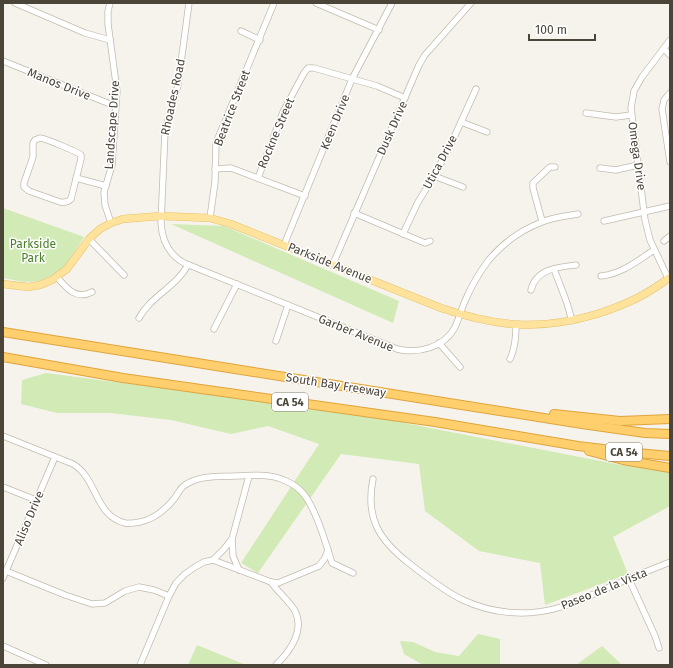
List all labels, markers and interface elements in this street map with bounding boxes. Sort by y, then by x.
scale bar [529,16,595,42]
text: 100 m [535,23,567,37]
street label: Rhoades Road [158,57,188,137]
street label: Manos Drive [25,65,93,103]
street label: Beatrice Street [211,67,253,148]
street label: Landscape Drive [102,80,122,170]
street label: Keen Drive [318,92,352,152]
street label: Rockne Street [255,95,297,170]
street label: Dusk Drive [374,99,410,157]
street label: Omega Drive [625,121,649,191]
street label: Utica Drive [420,133,460,191]
park label: Parkside Park [10,237,56,265]
street label: Parkside Avenue [286,240,374,286]
street label: Garber Avenue [316,312,396,354]
street label: South Bay Freeway [285,370,387,400]
road number: CA 54 [272,393,308,411]
road number: CA 54 [606,443,642,461]
street label: Aliso Drive [11,489,47,547]
street label: Paseo de la Vista [559,565,649,613]

